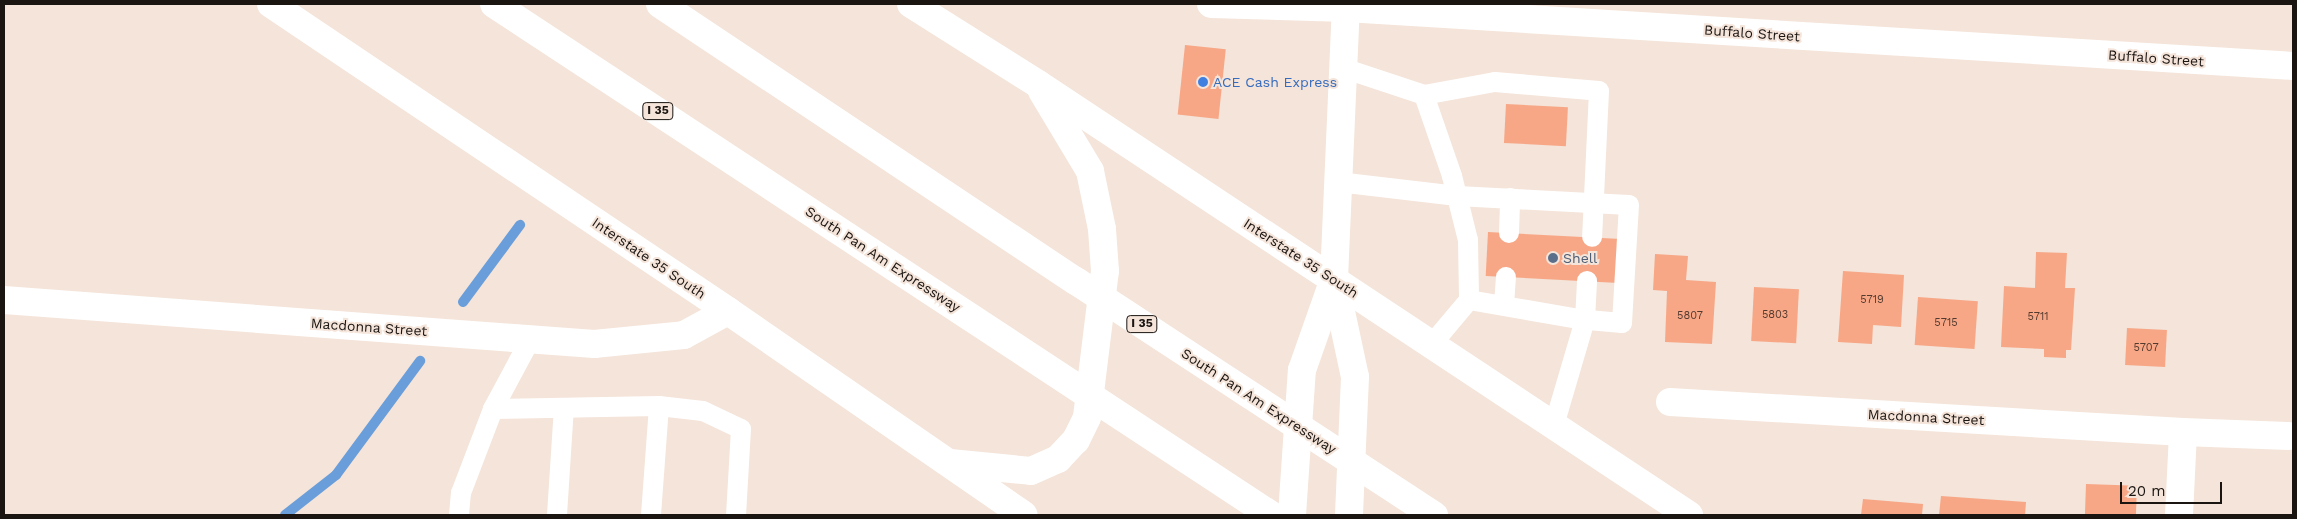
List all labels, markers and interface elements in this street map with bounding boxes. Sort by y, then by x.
street label: Buffalo Street [1704,21,1800,45]
street label: Buffalo Street [2108,46,2204,70]
place label: ACE Cash Express [1213,74,1337,90]
marker: ACE Cash Express [1197,76,1209,88]
road number: I 35 [642,102,674,120]
street label: South Pan Am Expressway [802,202,964,316]
street label: Interstate 35 South [589,214,709,302]
street label: Interstate 35 South [1241,215,1361,301]
place label: Shell [1563,250,1597,266]
marker: Shell [1547,252,1559,264]
house number: 5719 [1860,293,1884,307]
house number: 5803 [1762,308,1788,322]
house number: 5807 [1677,309,1703,323]
house number: 5711 [2027,310,2049,324]
road number: I 35 [1126,314,1158,334]
street label: Macdonna Street [310,315,428,339]
house number: 5715 [1934,316,1958,330]
house number: 5707 [2133,341,2159,355]
street label: South Pan Am Expressway [1178,344,1340,458]
street label: Macdonna Street [1867,406,1985,428]
scale bar [2122,472,2224,504]
text: 20 m [2128,482,2166,500]

